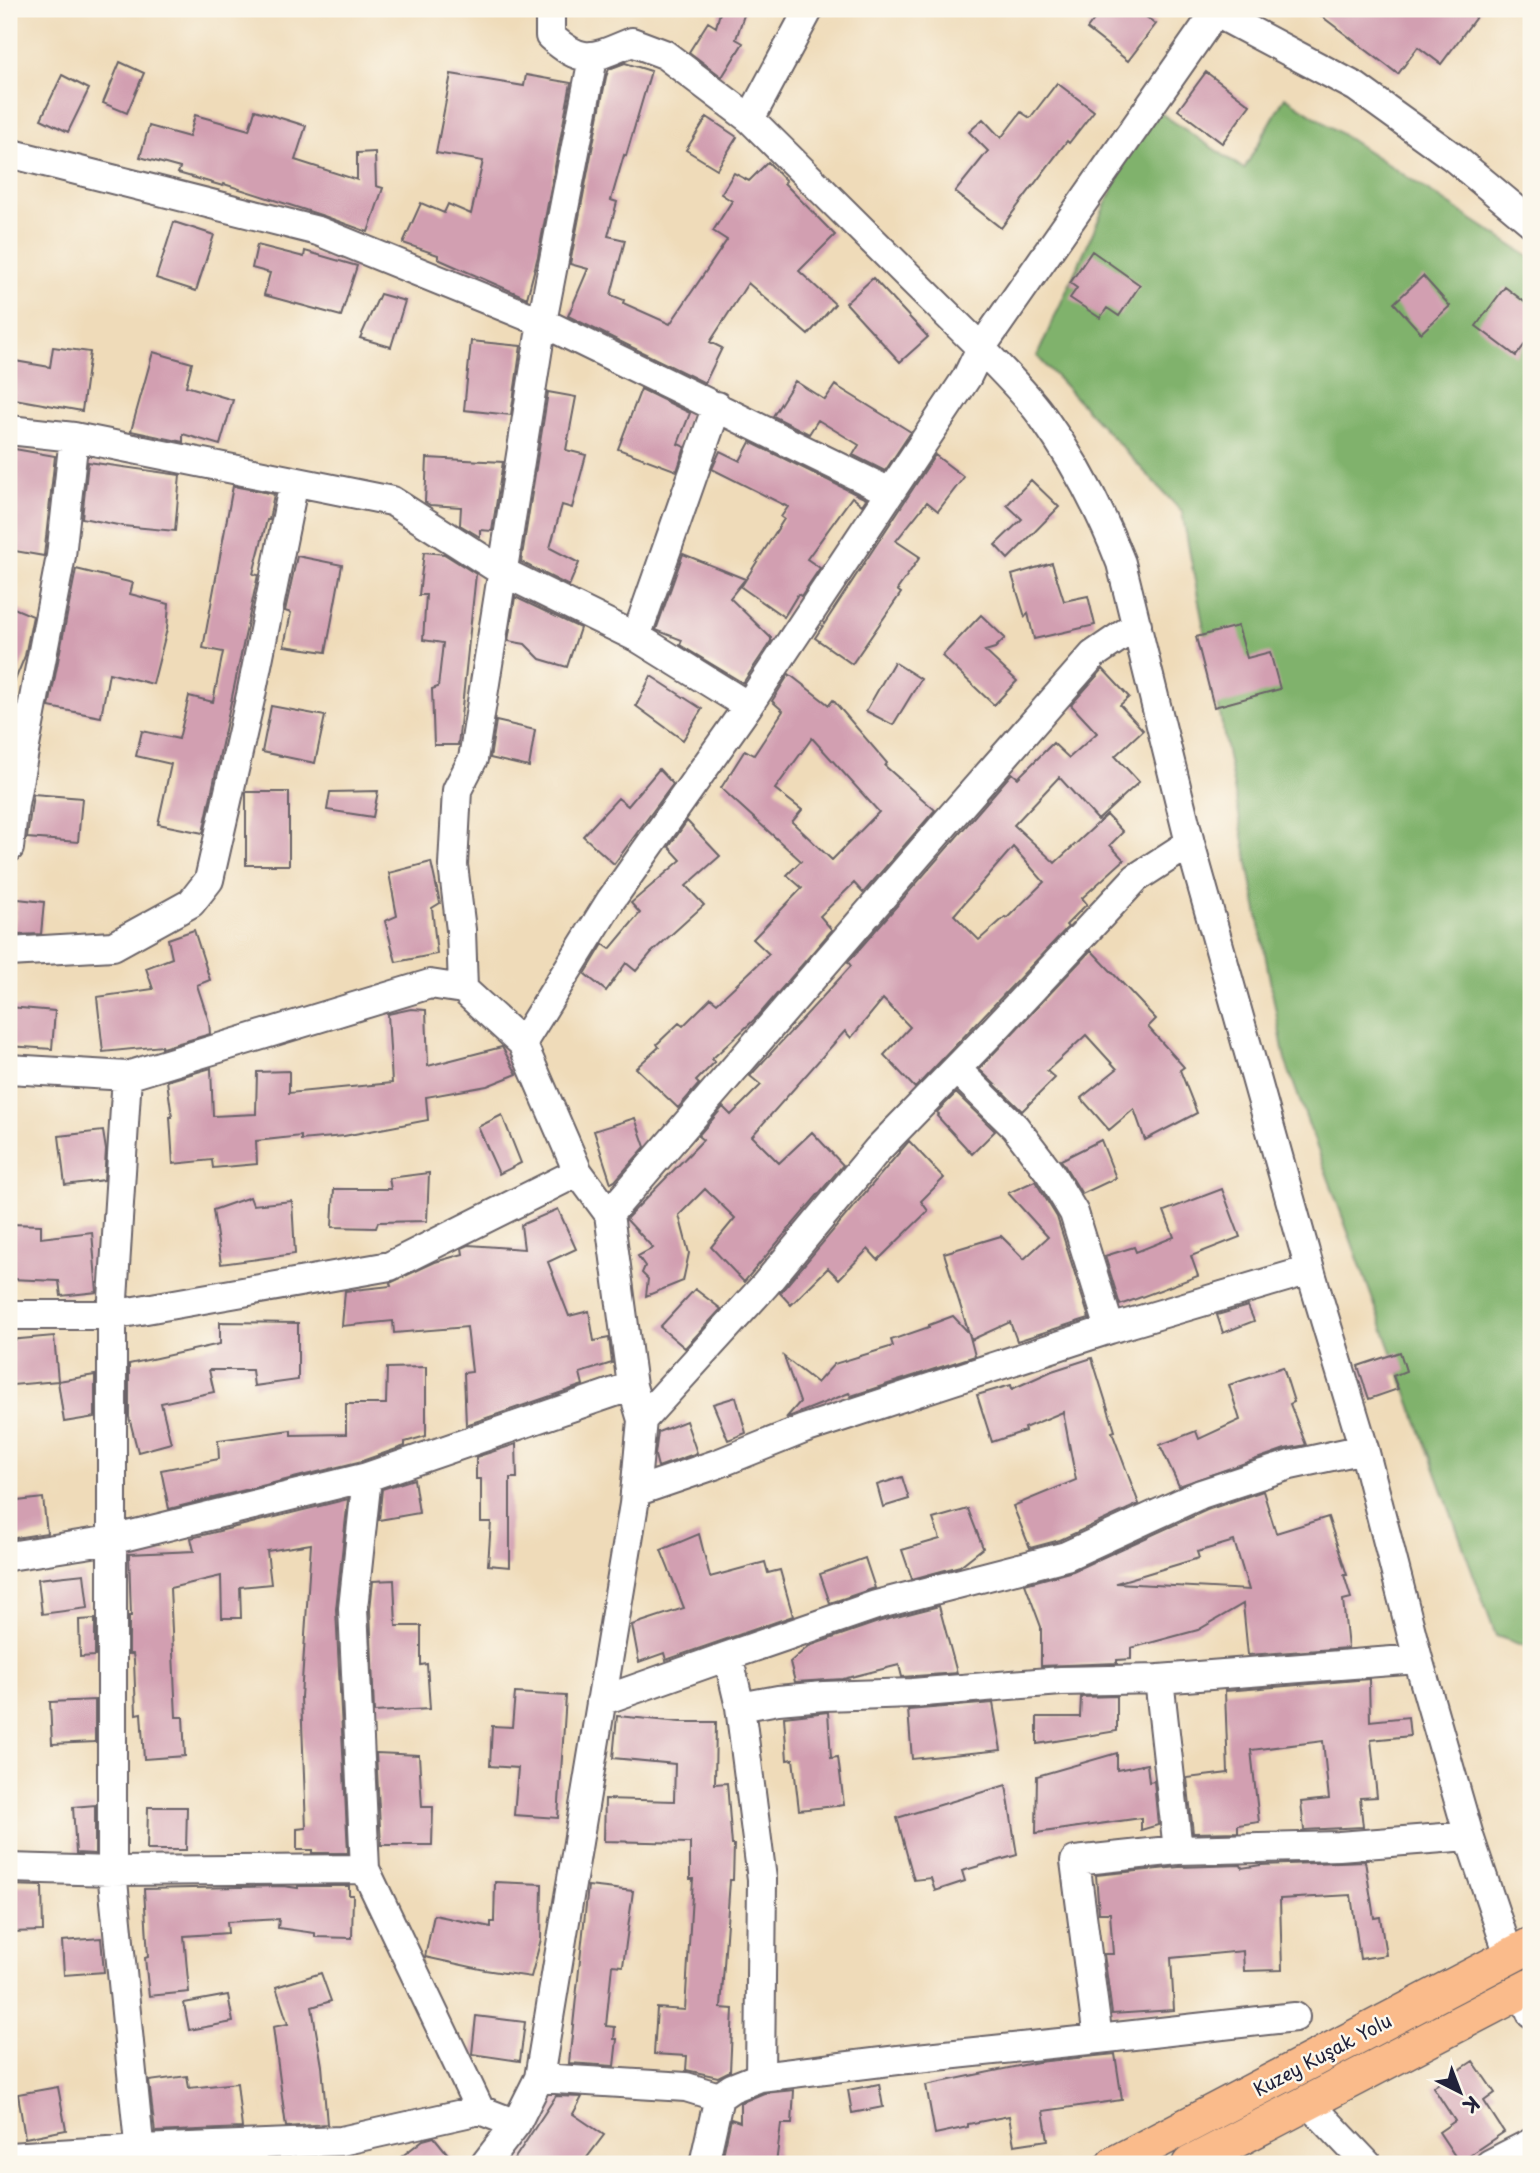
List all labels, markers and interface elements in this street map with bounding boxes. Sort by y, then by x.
street label: Kuzey Kuşak Yolu [1248,2006,1396,2102]
north arrow [1424,2058,1494,2128]
text: K [1457,2090,1487,2120]

